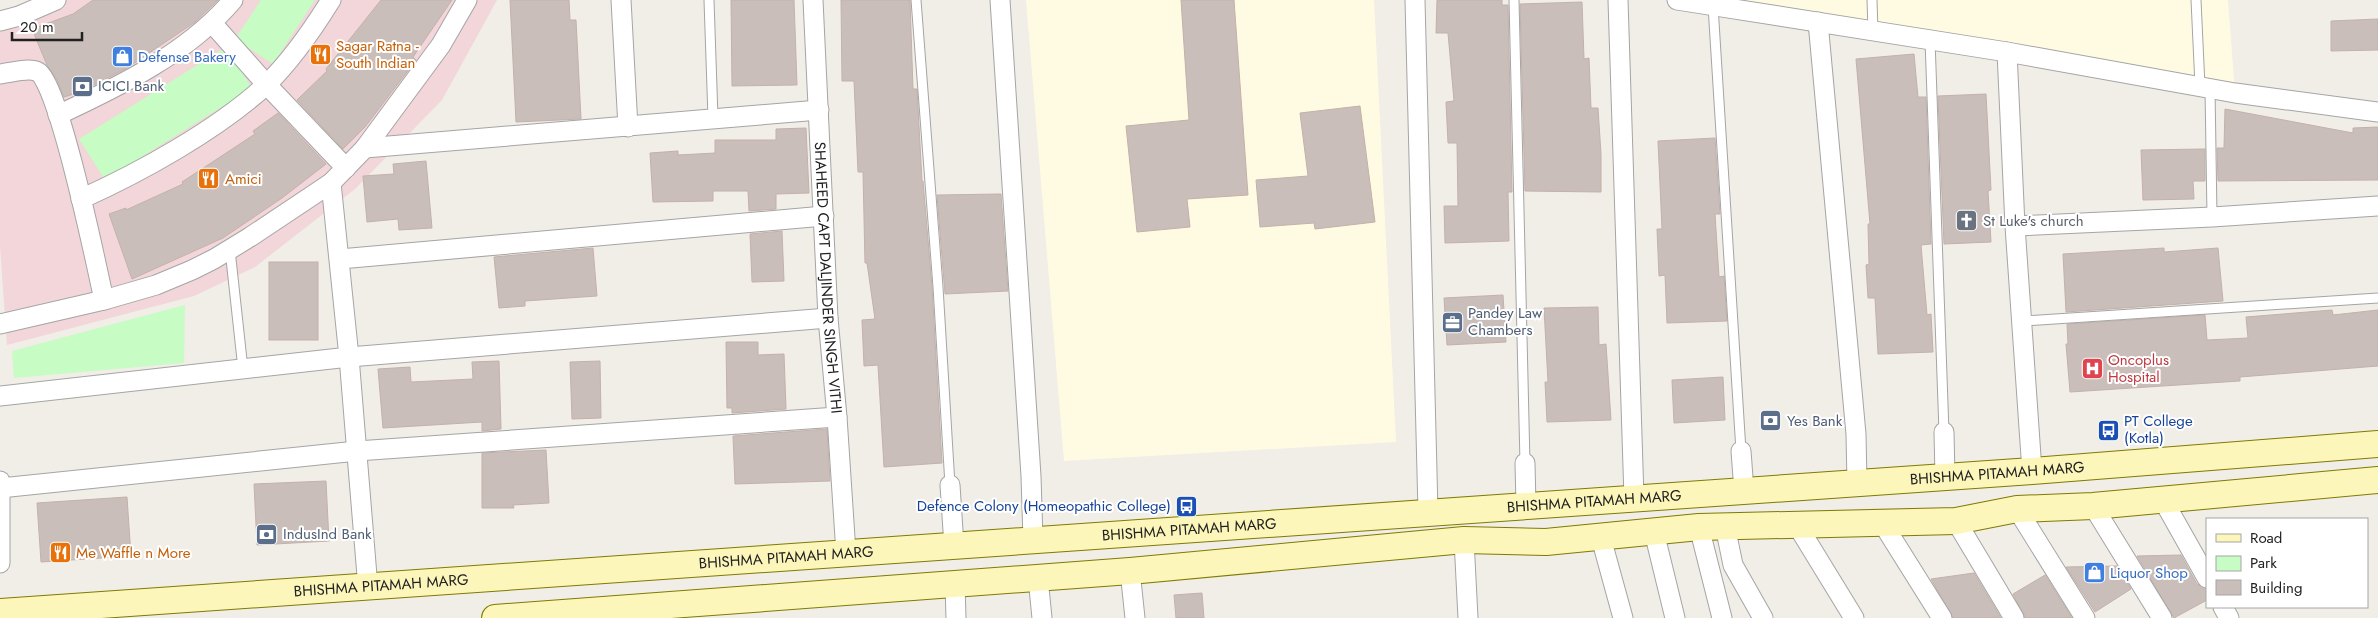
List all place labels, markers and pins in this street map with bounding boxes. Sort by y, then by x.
place label: Sagar Ratna - South Indian [336,35,420,74]
restaurant icon: Sagar Ratna - South Indian [308,43,332,67]
shop icon: Defense Bakery [110,45,134,69]
place label: Defense Bakery [138,46,236,68]
bank icon: ICICI Bank [70,74,94,98]
place label: ICICI Bank [98,75,165,97]
restaurant icon: Amici [197,167,221,191]
place label: Amici [225,168,262,190]
church icon: St Luke's church [1955,209,1979,233]
place label: St Luke's church [1983,210,2084,232]
place label: Pandey Law Chambers [1468,302,1543,341]
office icon: Pandey Law Chambers [1440,310,1464,334]
place label: Oncoplus Hospital [2108,349,2169,388]
hospital icon: Oncoplus Hospital [2080,357,2104,381]
bank icon: Yes Bank [1759,409,1783,433]
place label: Yes Bank [1787,410,1843,432]
place label: PT College (Kotla) [2124,410,2193,449]
bus stop icon: PT College (Kotla) [2096,418,2120,442]
bus stop icon: Defence Colony (Homeopathic College) [1175,494,1199,518]
place label: Defence Colony (Homeopathic College) [917,495,1171,517]
bank icon: IndusInd Bank [255,522,279,546]
place label: IndusInd Bank [283,523,372,545]
restaurant icon: Me Waffle n More [48,541,72,565]
place label: Me Waffle n More [76,542,191,564]
shop icon: Liquor Shop [2082,561,2106,585]
place label: Liquor Shop [2110,562,2188,584]

